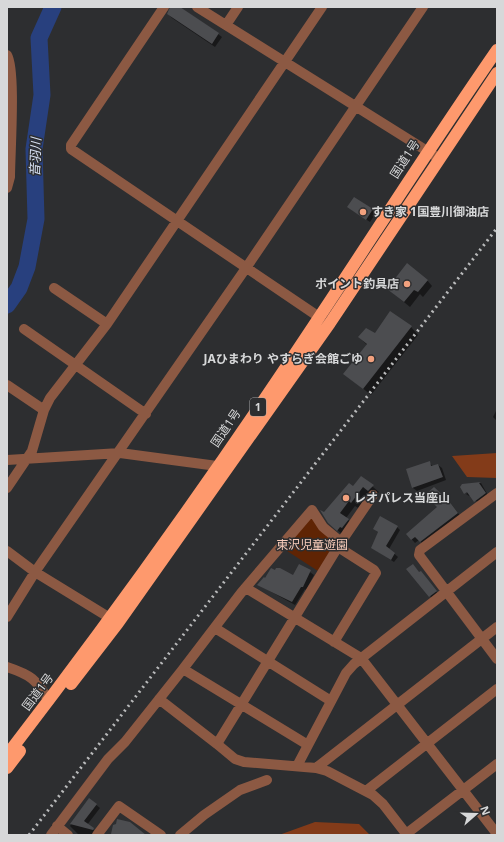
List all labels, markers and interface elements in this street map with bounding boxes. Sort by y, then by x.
water label: 音羽川 [25,135,45,177]
street label: 国道1号 [386,136,423,181]
place label: すき家 1国豊川御油店 [371,203,489,220]
marker: すき家 1国豊川御油店 [358,207,368,217]
place label: ポイント釣具店 [315,275,399,292]
marker: ポイント釣具店 [402,279,412,289]
place label: JAひまわり やすらぎ会館ごゆ [203,350,363,367]
marker: JAひまわり やすらぎ会館ごゆ [366,354,376,364]
road number: 1 [250,398,266,416]
street label: 国道1号 [207,405,245,450]
place label: レオパレス当座山 [354,489,450,506]
marker: レオパレス当座山 [341,493,351,503]
park label: 東沢児童遊園 [276,536,348,553]
street label: 国道1号 [18,669,57,714]
north arrow [456,794,496,834]
text: N [477,804,494,817]

